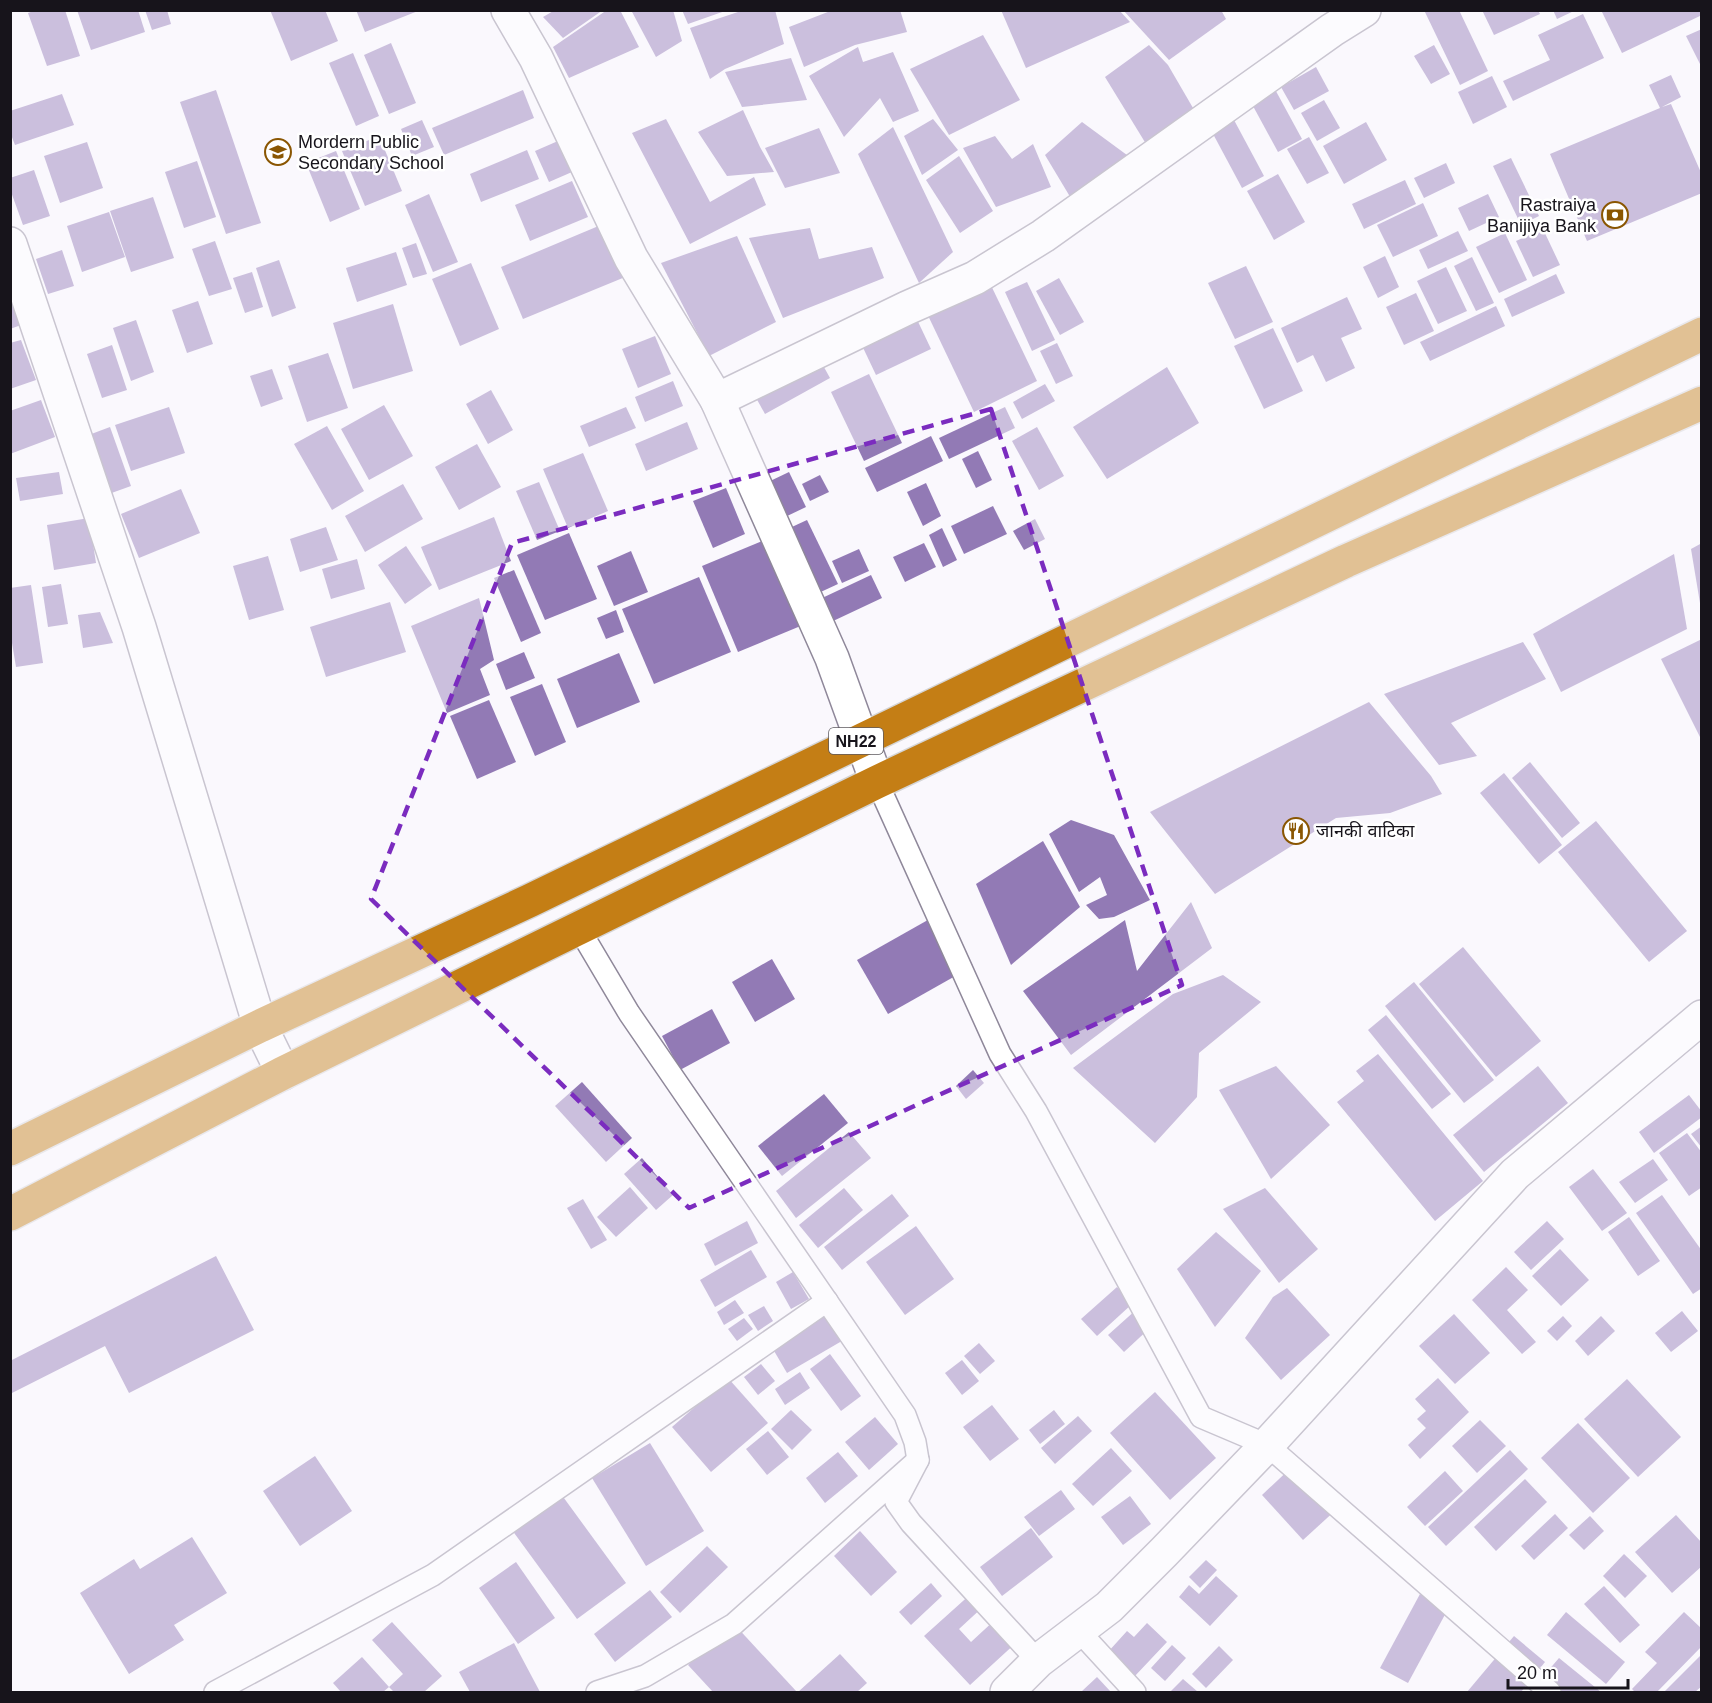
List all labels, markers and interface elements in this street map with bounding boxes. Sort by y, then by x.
place label: Mordern Public Secondary School [298,132,444,173]
school or university icon: Mordern Public Secondary School [263,137,293,167]
place label: Rastraiya Banijiya Bank [1487,195,1597,236]
bank icon: Rastraiya Banijiya Bank [1600,200,1630,230]
road number: NH22 [829,728,883,754]
restaurant icon: जानकी वाटिका [1281,816,1311,846]
place label: जानकी वाटिका [1316,820,1415,841]
scale bar [1508,1652,1628,1690]
text: 20 m [1517,1663,1557,1683]

